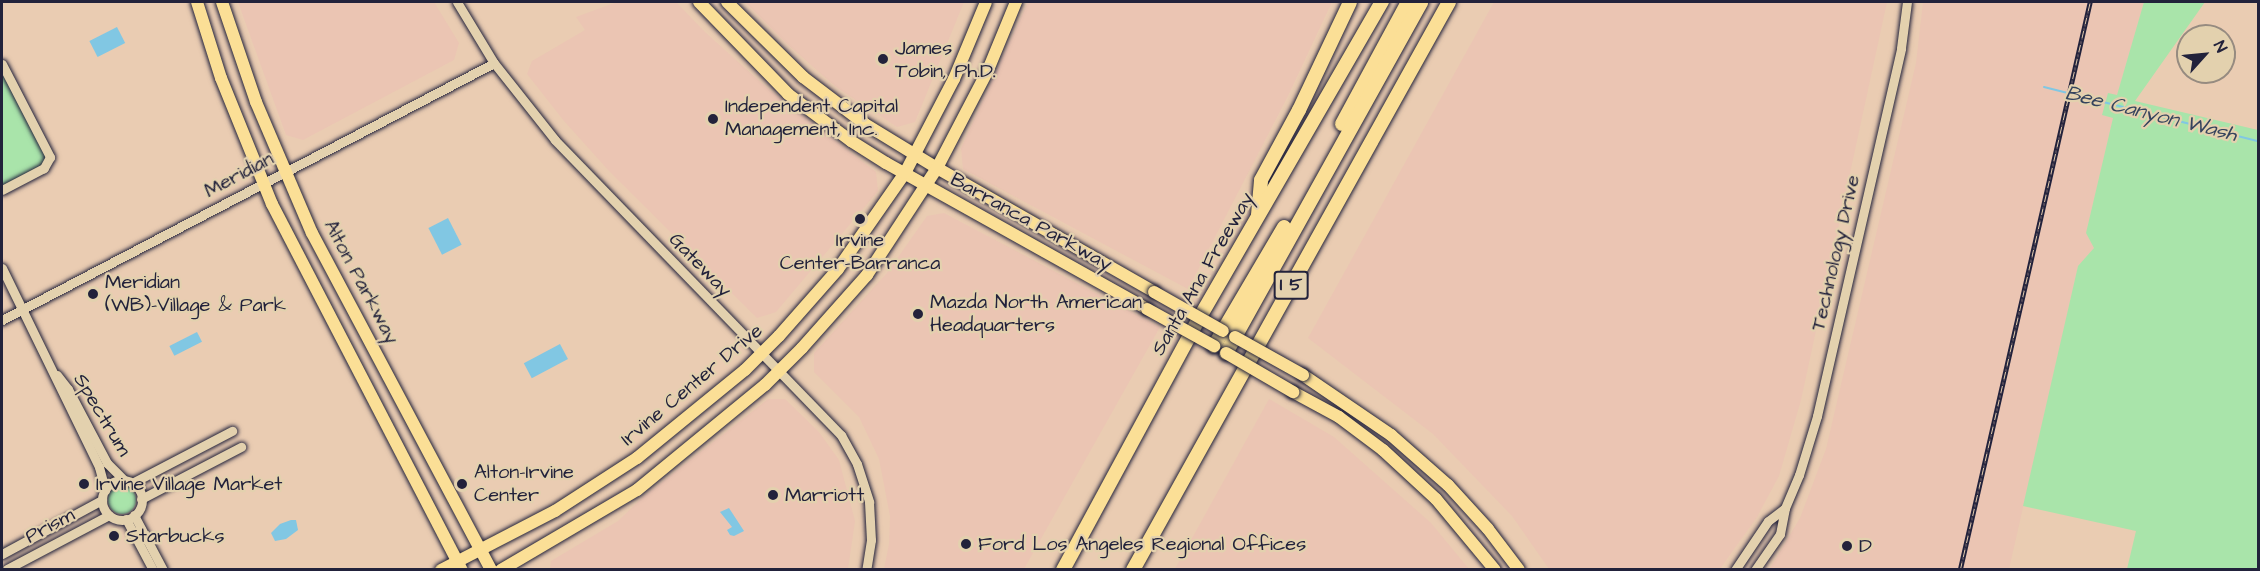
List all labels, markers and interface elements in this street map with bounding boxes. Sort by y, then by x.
north arrow [2176,24,2236,84]
place label: James Tobin, Ph.D. [895,36,996,83]
text: N [2208,37,2232,56]
marker: James Tobin, Ph.D. [876,52,890,66]
water label: Bee Canyon Wash [2063,81,2239,147]
place label: Independent Capital Management, Inc. [725,95,898,142]
marker: Independent Capital Management, Inc. [706,112,720,126]
street label: Meridian [200,147,278,203]
street label: Barranca Parkway [946,168,1116,276]
street label: Technology Drive [1806,173,1866,333]
street label: Santa Ana Freeway [1147,188,1259,360]
marker: Irvine Center-Barranca [853,212,867,226]
street label: Alton Parkway [318,216,404,348]
street label: Gateway [663,228,737,302]
place label: Irvine Center-Barranca [780,228,940,275]
place label: Meridian (WB)-Village & Park [105,270,286,317]
road number: I 5 [1273,270,1309,300]
marker: Meridian (WB)-Village & Park [86,287,100,301]
place label: Mazda North American Headquarters [930,290,1142,337]
marker: Mazda North American Headquarters [911,307,925,321]
street label: Irvine Center Drive [616,319,768,451]
street label: Spectrum [68,369,136,461]
place label: Alton-Irvine Center [474,460,574,507]
place label: Irvine Village Market [96,472,282,496]
marker: Irvine Village Market [77,477,91,491]
marker: Alton-Irvine Center [455,477,469,491]
place label: Marriott [785,483,864,507]
marker: Marriott [766,488,780,502]
street label: Prism [21,503,79,549]
place label: Starbucks [126,524,225,548]
marker: Starbucks [107,529,121,543]
place label: Ford Los Angeles Regional Offices [978,532,1306,556]
place label: D [1859,534,1872,558]
marker: Ford Los Angeles Regional Offices [959,537,973,551]
marker: D [1840,539,1854,553]

